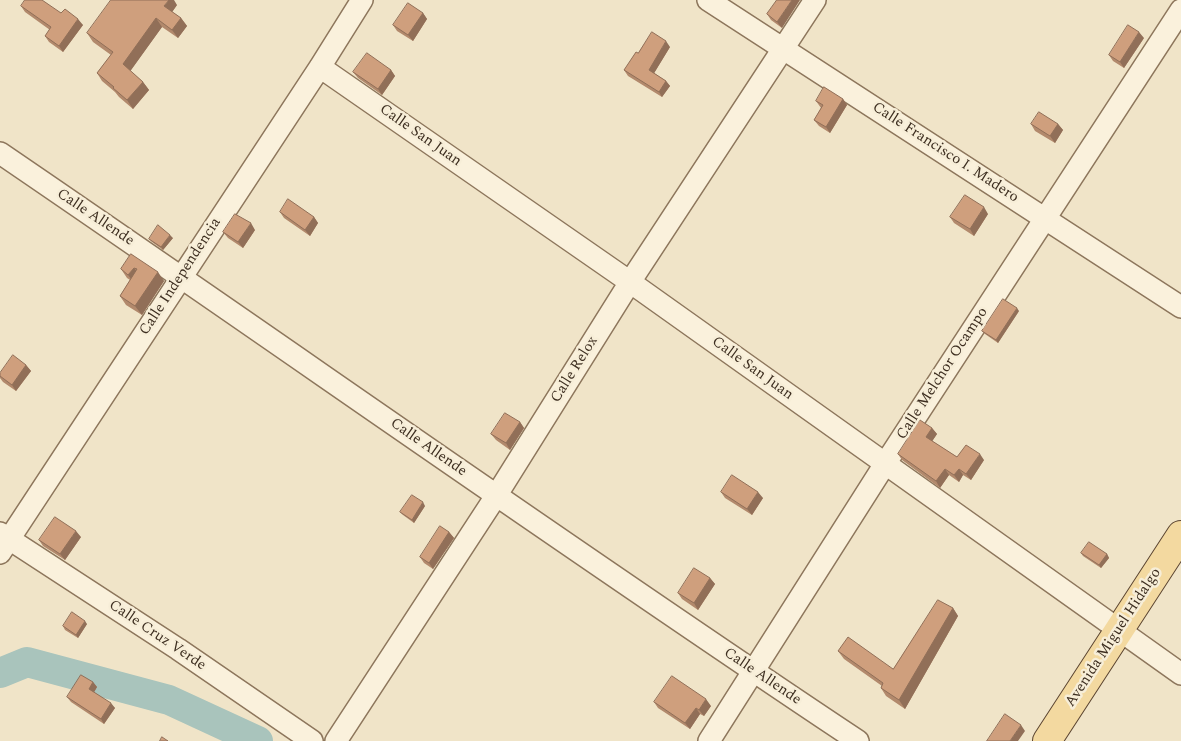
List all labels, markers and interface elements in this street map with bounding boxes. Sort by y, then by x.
street label: Calle Francisco I. Madero [868,99,1022,207]
street label: Calle San Juan [375,101,465,171]
street label: Calle Allende [53,186,137,250]
street label: Calle Independencia [136,215,226,339]
street label: Calle Melchor Ocampo [894,305,992,443]
street label: Calle Relox [548,333,602,407]
street label: Calle San Juan [708,333,796,405]
street label: Calle Allende [386,415,470,481]
street label: Avenida Miguel Hidalgo [1062,565,1166,711]
street label: Calle Cruz Verde [105,597,209,675]
street label: Calle Allende [720,645,804,709]

